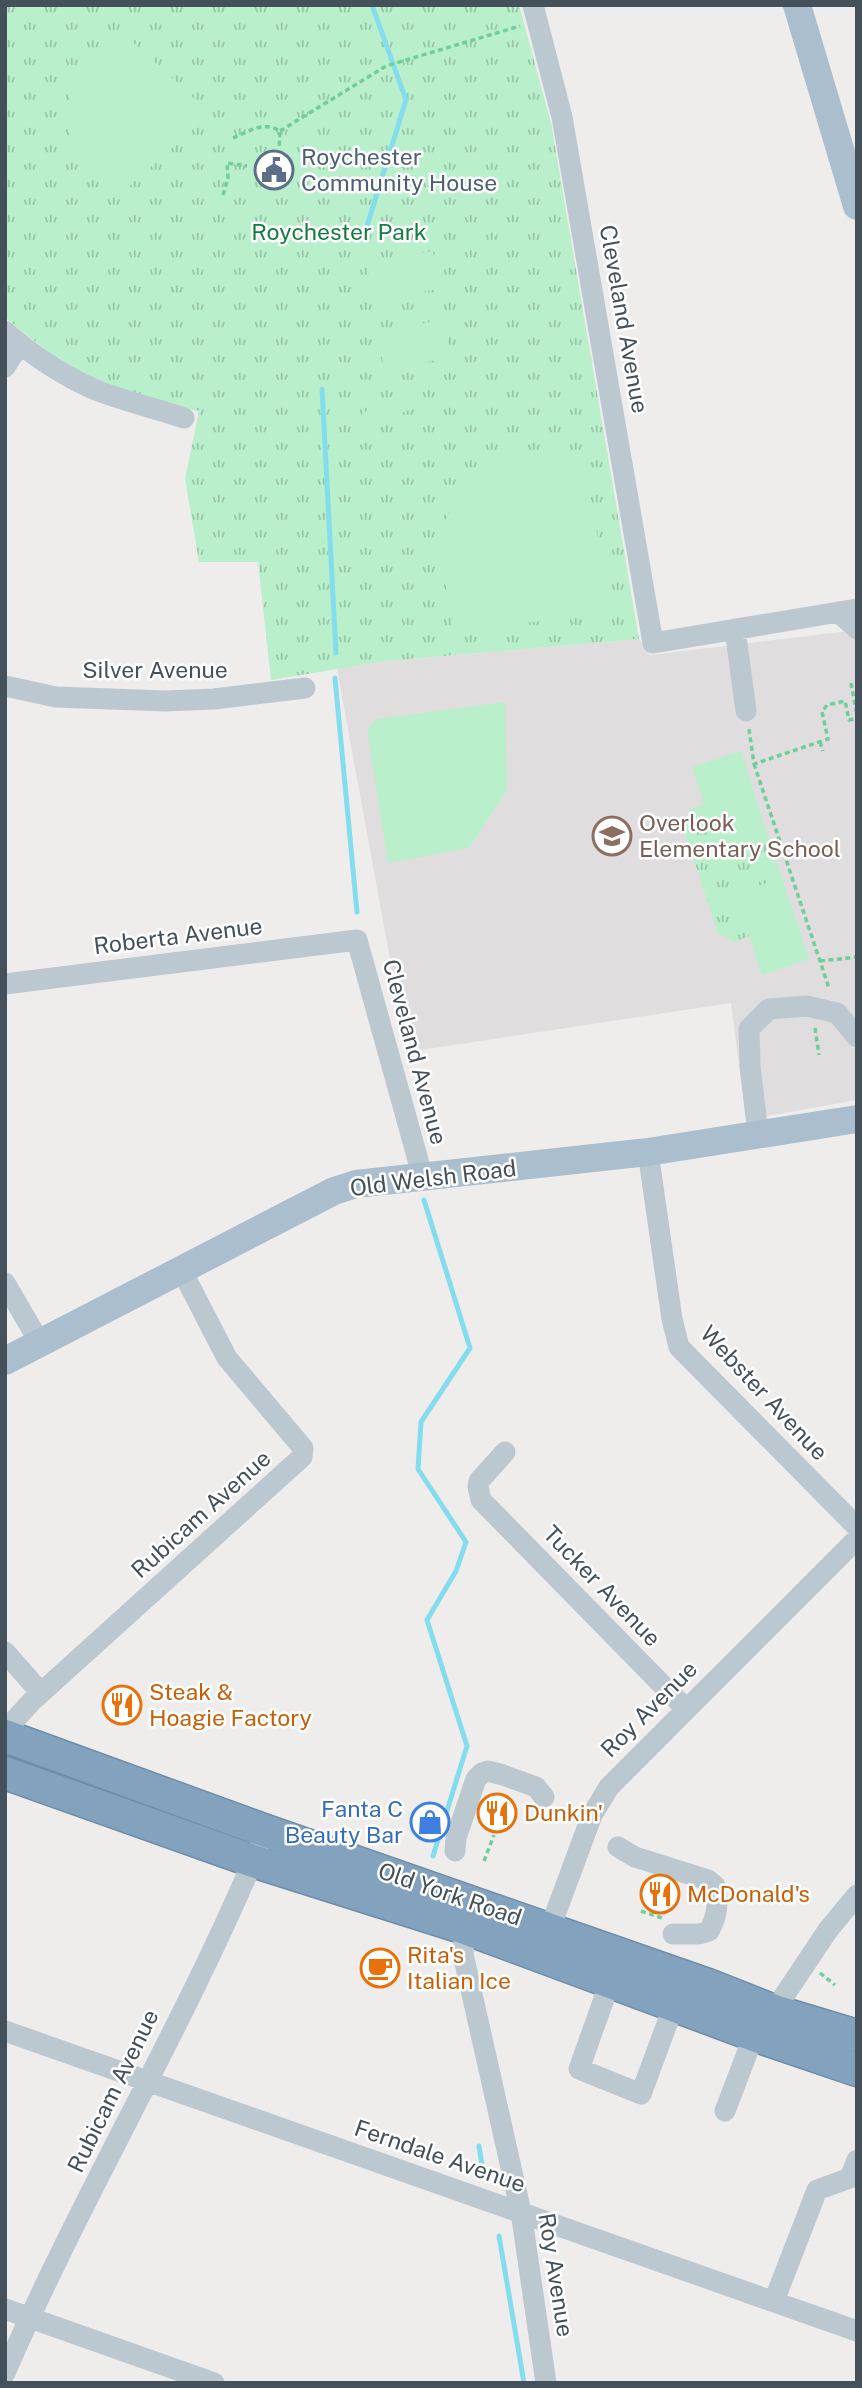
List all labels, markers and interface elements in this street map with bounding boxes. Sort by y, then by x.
place label: Roychester Community House [301,143,497,196]
public building icon: Roychester Community House [253,149,295,191]
park label: Roychester Park [251,218,427,245]
street label: Cleveland Avenue [595,223,654,415]
street label: Silver Avenue [82,656,228,683]
place label: Overlook Elementary School [639,809,841,862]
school or university icon: Overlook Elementary School [591,815,633,857]
street label: Roberta Avenue [92,912,264,959]
street label: Cleveland Avenue [378,956,453,1147]
street label: Old Welsh Road [348,1154,518,1201]
street label: Webster Avenue [695,1320,834,1466]
street label: Rubicam Avenue [126,1444,276,1583]
street label: Tucker Avenue [538,1520,667,1652]
street label: Roy Avenue [595,1655,702,1762]
place label: Steak & Hoagie Factory [149,1678,312,1731]
restaurant icon: Steak & Hoagie Factory [101,1684,143,1726]
restaurant icon: Dunkin' [476,1792,518,1834]
place label: Fanta C Beauty Bar [285,1795,403,1848]
place label: Dunkin' [524,1799,603,1826]
shop icon: Fanta C Beauty Bar [409,1801,451,1843]
street label: Old York Road [375,1856,525,1931]
restaurant icon: McDonald's [639,1873,681,1915]
place label: McDonald's [687,1880,810,1907]
place label: Rita's Italian Ice [407,1941,511,1994]
cafe icon: Rita's Italian Ice [359,1947,401,1989]
street label: Rubicam Avenue [61,2005,164,2177]
street label: Ferndale Avenue [351,2114,529,2197]
street label: Roy Avenue [533,2211,580,2339]

